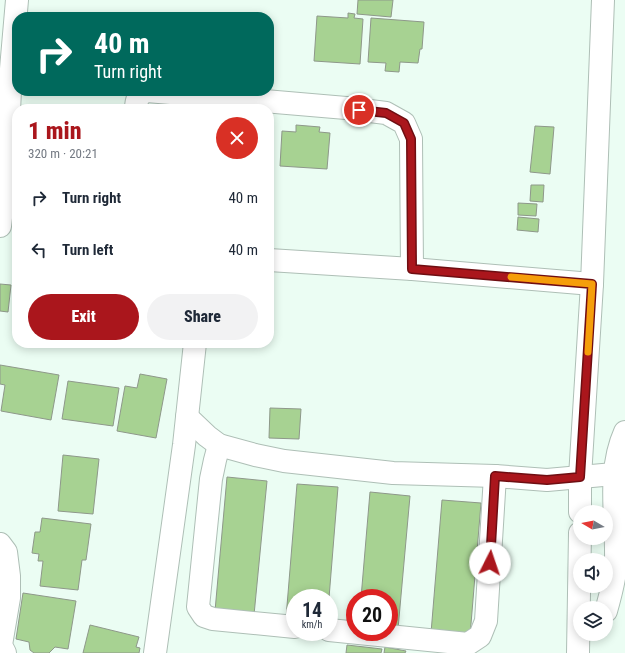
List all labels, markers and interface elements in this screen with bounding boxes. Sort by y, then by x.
text: 40 m [94,27,150,60]
icon: right [28,28,80,80]
text: Turn right [94,61,162,82]
pin [342,93,376,127]
icon: arrive [348,99,370,121]
text: 1 min [28,117,82,145]
button: close [216,117,258,159]
text: 320 m · 20:21 [28,146,98,161]
icon: right [28,187,50,209]
text: Turn right [62,189,121,207]
text: 40 m [228,189,258,207]
icon: left [28,239,50,261]
text: Turn left [62,241,113,259]
text: 40 m [228,241,258,259]
button: Exit [28,294,139,340]
button: Share [147,294,258,340]
north arrow [573,505,613,545]
map controls [573,505,613,641]
position arrow [469,542,511,584]
button: sound [573,553,613,593]
speed limit sign: 20 [346,589,398,641]
text: 14 [302,598,322,622]
button: layers [573,601,613,641]
text: km/h [302,619,322,630]

